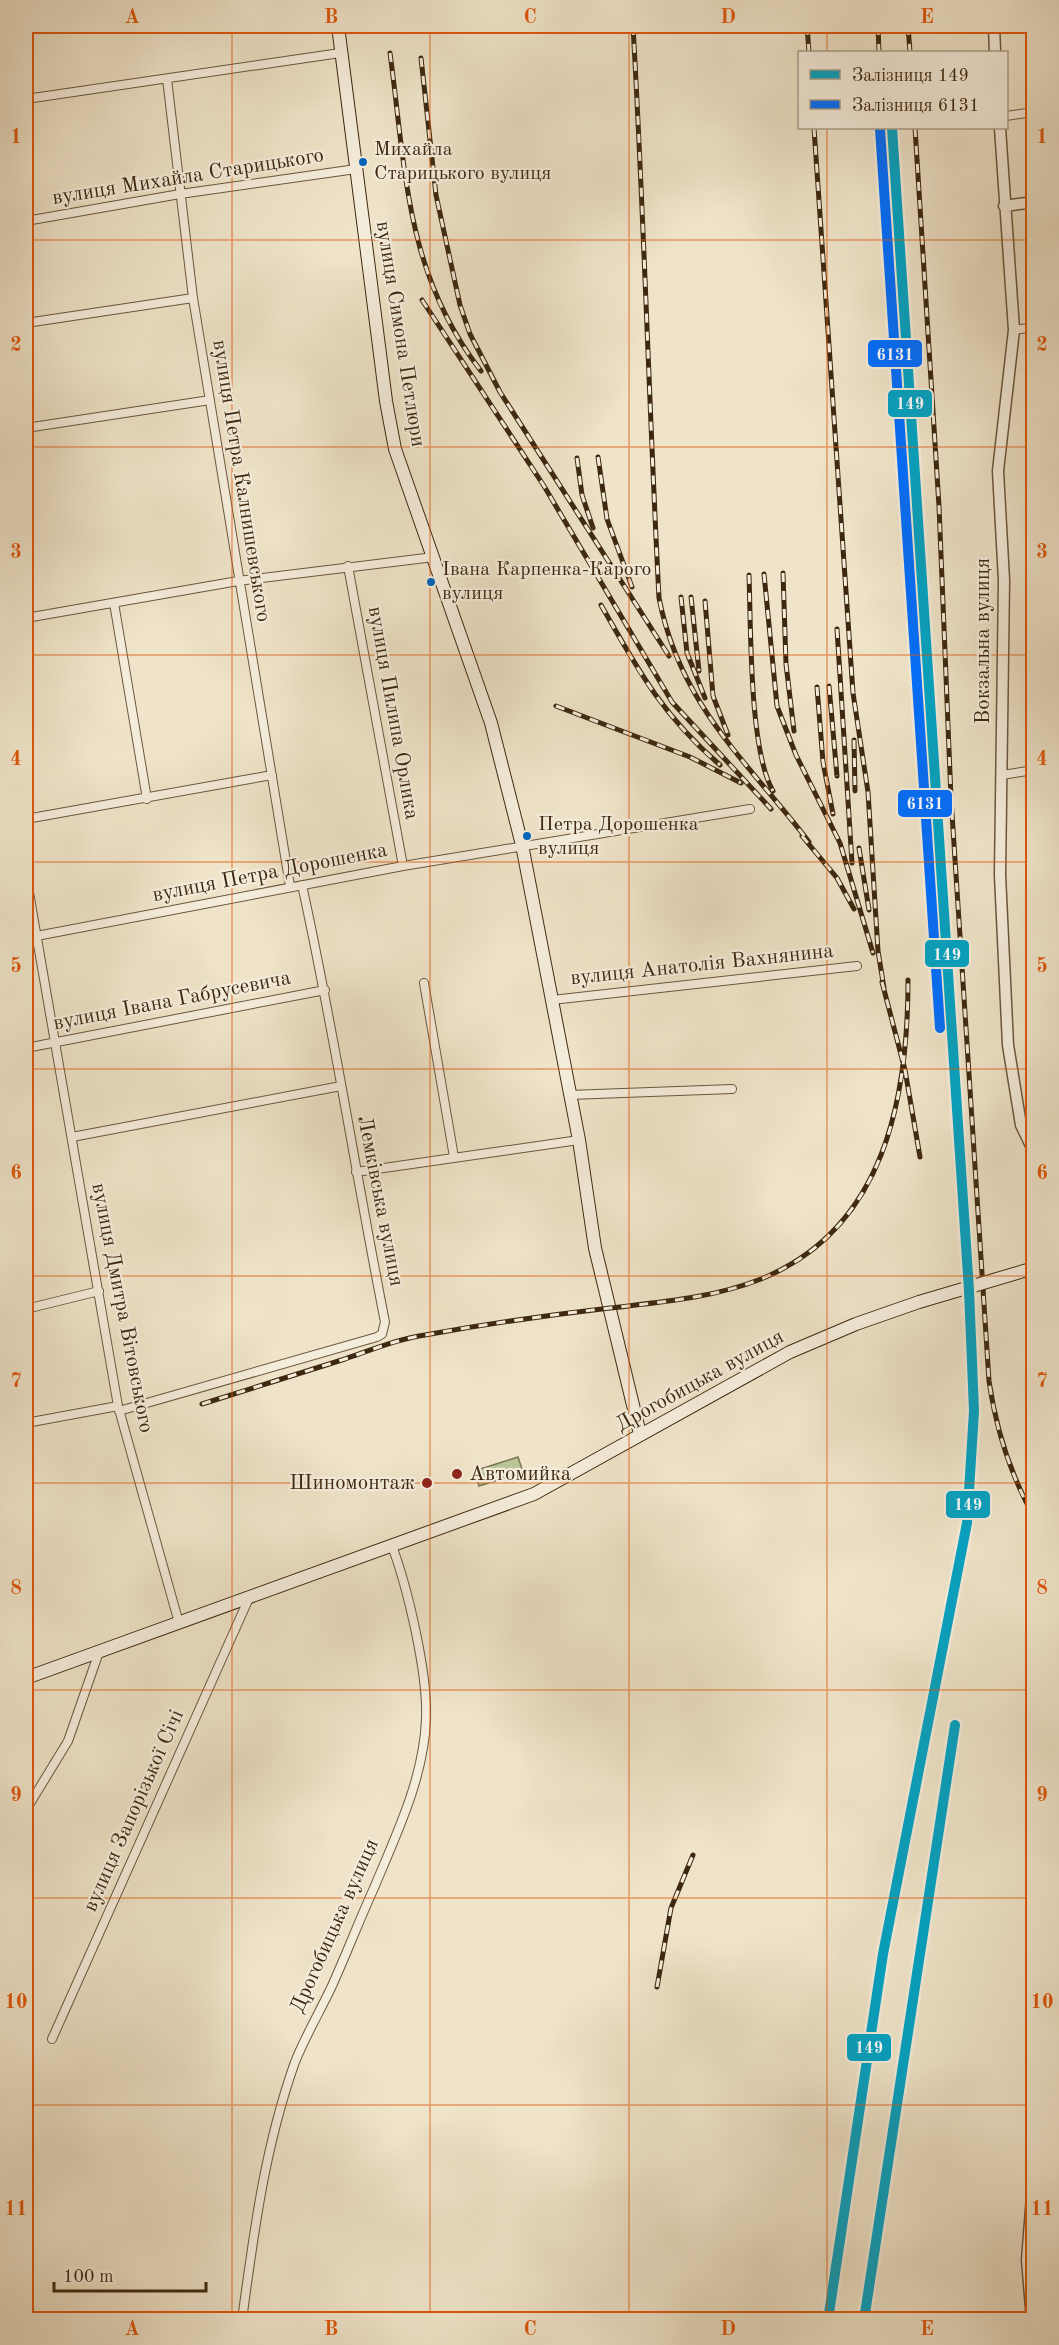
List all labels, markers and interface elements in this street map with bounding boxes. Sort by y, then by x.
text: A [124,8,140,28]
text: B [324,8,338,28]
text: C [523,8,537,28]
text: D [720,8,736,28]
text: E [920,8,934,28]
legend [798,51,1008,129]
text: Залізниця 149 [852,67,969,85]
text: Залізниця 6131 [852,97,979,115]
text: 1 [10,128,22,148]
text: 1 [1036,128,1048,148]
place label: Михайла Старицького вулиця [374,140,552,184]
street label: вулиця Михайла Старицького [51,145,325,209]
marker: Михайла Старицького вулиця [357,156,369,168]
street label: вулиця Симона Петлюри [372,220,428,448]
text: 2 [10,336,22,356]
text: 2 [1036,336,1048,356]
street label: вулиця Петра Калнишевського [208,338,274,624]
line badge: 6131 [867,339,923,368]
text: 6131 [876,348,914,364]
line badge: 149 [887,389,933,418]
text: 149 [896,397,924,413]
text: 3 [10,543,22,563]
text: 3 [1036,543,1048,563]
street label: Вокзальна вулиця [973,558,994,724]
place label: Івана Карпенка-Карого вулиця [442,560,651,604]
marker: Івана Карпенка-Карого вулиця [425,576,437,588]
street label: вулиця Пилипа Орлика [364,605,422,821]
text: 4 [10,750,22,770]
text: 4 [1036,750,1048,770]
line badge: 6131 [897,789,953,818]
text: 6131 [906,797,944,813]
place label: Петра Дорошенка вулиця [538,815,699,859]
marker: Петра Дорошенка вулиця [521,830,533,842]
street label: вулиця Петра Дорошенка [151,840,389,906]
line badge: 149 [924,939,970,968]
street label: вулиця Анатолія Вахнянина [569,941,835,989]
text: 149 [933,948,961,964]
text: 5 [10,956,22,977]
text: 5 [1036,956,1048,977]
street label: вулиця Івана Габрусевича [51,968,293,1034]
street label: Лемківська вулиця [353,1114,407,1288]
text: 6 [10,1164,22,1184]
text: 6 [1036,1164,1048,1184]
street label: вулиця Дмитра Вітовського [87,1181,157,1435]
street label: Дрогобицька вулиця [613,1326,788,1436]
text: 7 [10,1372,22,1392]
text: 7 [1036,1372,1048,1392]
place label: Автомийка [469,1464,571,1485]
marker: Автомийка [450,1467,464,1481]
place label: Шиномонтаж [289,1473,415,1494]
marker: Шиномонтаж [420,1476,434,1490]
line badge: 149 [945,1490,991,1519]
text: 149 [954,1498,982,1514]
text: 8 [10,1579,22,1599]
text: 8 [1036,1579,1048,1599]
street label: вулиця Запорізької Січі [80,1707,188,1915]
text: 9 [10,1786,22,1806]
text: 9 [1036,1786,1048,1806]
street label: Дрогобицька вулиця [287,1836,383,2016]
text: 10 [4,1993,28,2013]
text: 10 [1030,1993,1054,2013]
line badge: 149 [846,2033,892,2062]
text: 149 [855,2041,883,2057]
text: 11 [4,2200,28,2220]
text: 11 [1030,2200,1054,2220]
scale bar [54,2255,206,2293]
text: 100 m [63,2268,114,2286]
text: A [124,2320,140,2340]
text: B [324,2320,338,2340]
text: C [523,2320,537,2340]
text: D [720,2320,736,2340]
text: E [920,2320,934,2340]

